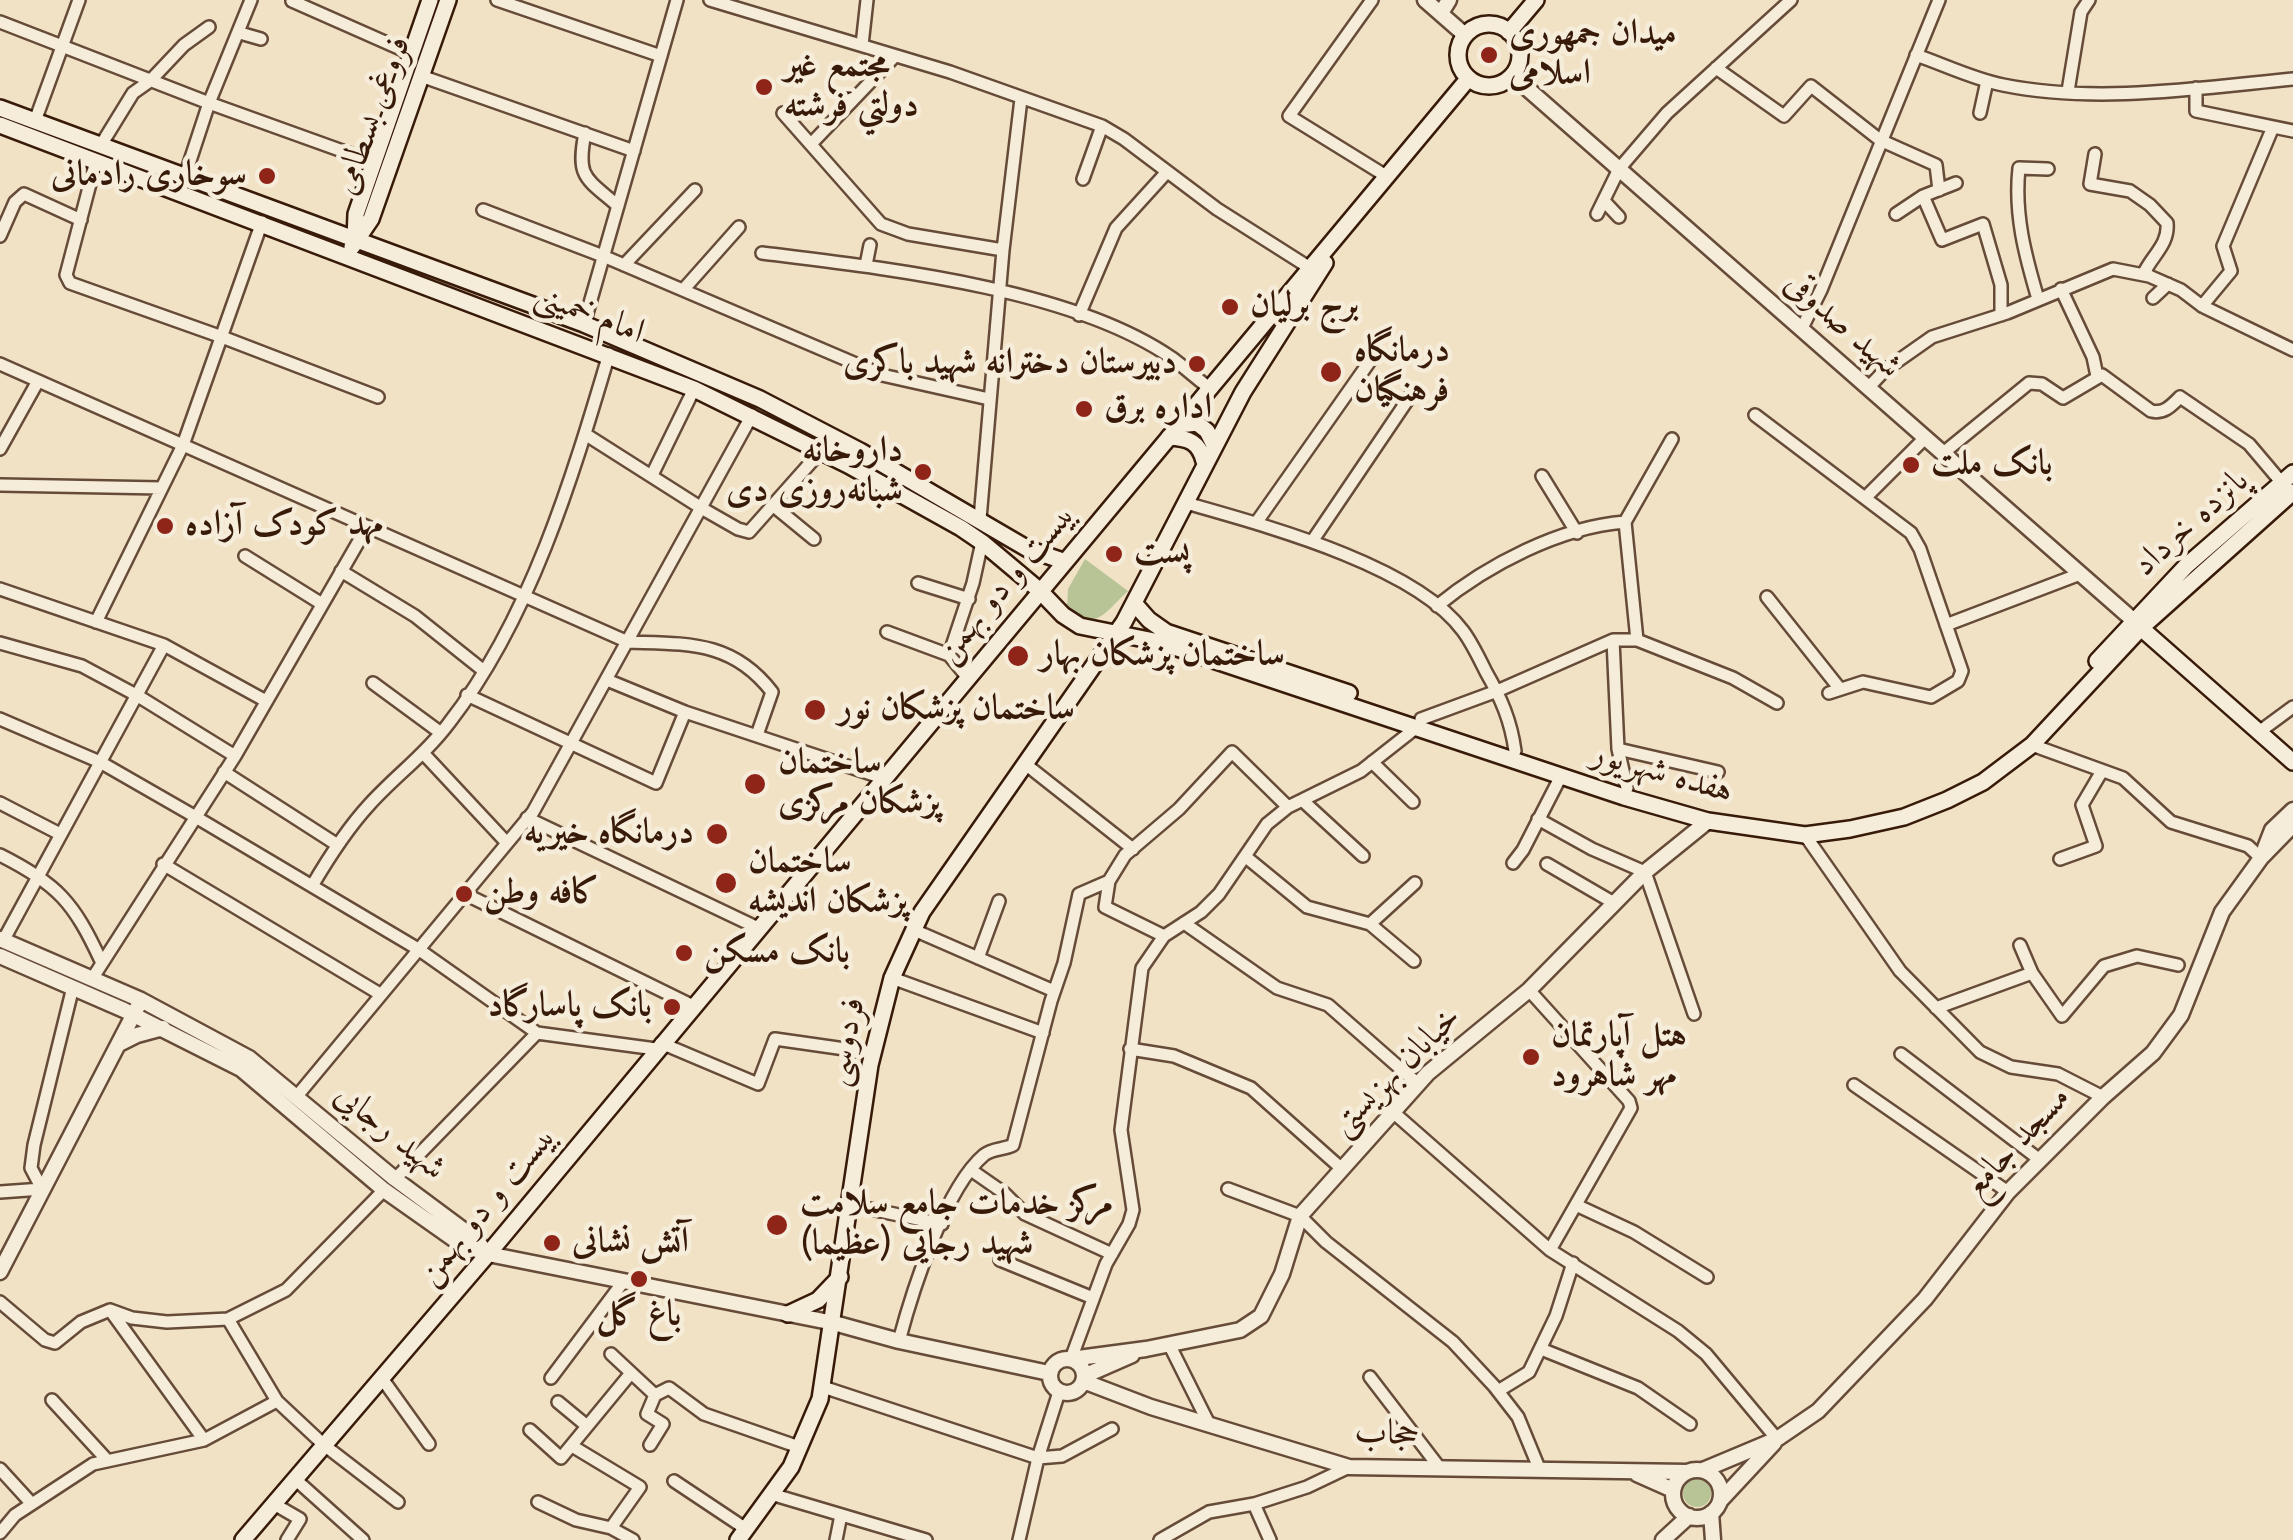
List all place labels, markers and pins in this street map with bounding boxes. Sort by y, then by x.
place label: میدان جمهوری اسلامی [1509,14,1677,96]
marker: میدان جمهوری اسلامی [1478,44,1500,66]
place label: مجتمع غير دولتي فرشته [784,46,919,128]
marker: مجتمع غير دولتي فرشته [753,76,775,98]
place label: سوخاری رادمانی [51,155,247,197]
marker: سوخاری رادمانی [256,165,278,187]
place label: برج برلیان [1250,286,1359,328]
marker: برج برلیان [1219,296,1241,318]
place label: درمانگاه فرهنگیان [1354,331,1450,413]
place label: دبیرستان دخترانه شهید باکری [843,343,1177,385]
marker: دبیرستان دخترانه شهید باکری [1186,353,1208,375]
marker: درمانگاه فرهنگیان [1318,359,1344,385]
place label: اداره برق [1104,388,1212,430]
marker: اداره برق [1073,398,1095,420]
place label: داروخانه شبانه‌روزی دی [726,431,903,513]
place label: بانک ملت [1931,444,2053,486]
marker: بانک ملت [1900,454,1922,476]
marker: داروخانه شبانه‌روزی دی [912,461,934,483]
place label: مهد کودک آزاده [185,505,383,547]
marker: مهد کودک آزاده [154,515,176,537]
place label: پست [1134,533,1190,575]
marker: پست [1103,543,1125,565]
place label: ساختمان پزشکان بهار [1040,635,1285,677]
marker: ساختمان پزشکان بهار [1005,643,1031,669]
place label: ساختمان پزشکان نور [838,689,1075,731]
marker: ساختمان پزشکان نور [802,697,828,723]
place label: ساختمان پزشکان مرکزی [778,743,941,825]
marker: ساختمان پزشکان مرکزی [742,771,768,797]
place label: درمانگاه خیریه [524,813,694,855]
marker: درمانگاه خیریه [704,821,730,847]
place label: ساختمان پزشکان اندیشه [748,842,908,924]
marker: ساختمان پزشکان اندیشه [713,870,739,896]
place label: کافه وطن [484,873,599,915]
marker: کافه وطن [453,883,475,905]
place label: بانک مسکن [704,932,850,974]
marker: بانک مسکن [673,942,695,964]
place label: بانک پاسارگاد [487,986,652,1028]
marker: بانک پاسارگاد [661,996,683,1018]
place label: هتل آپارتمان مهر شاهرود [1551,1016,1687,1098]
marker: هتل آپارتمان مهر شاهرود [1520,1046,1542,1068]
place label: مرکز خدمات جامع سلامت شهید رجایی (عظیما) [800,1184,1113,1266]
marker: مرکز خدمات جامع سلامت شهید رجایی (عظیما) [764,1212,790,1238]
place label: آتش نشانی [572,1222,689,1264]
marker: آتش نشانی [541,1232,563,1254]
marker: باغ گل [628,1268,650,1290]
place label: باغ گل [597,1295,681,1337]

